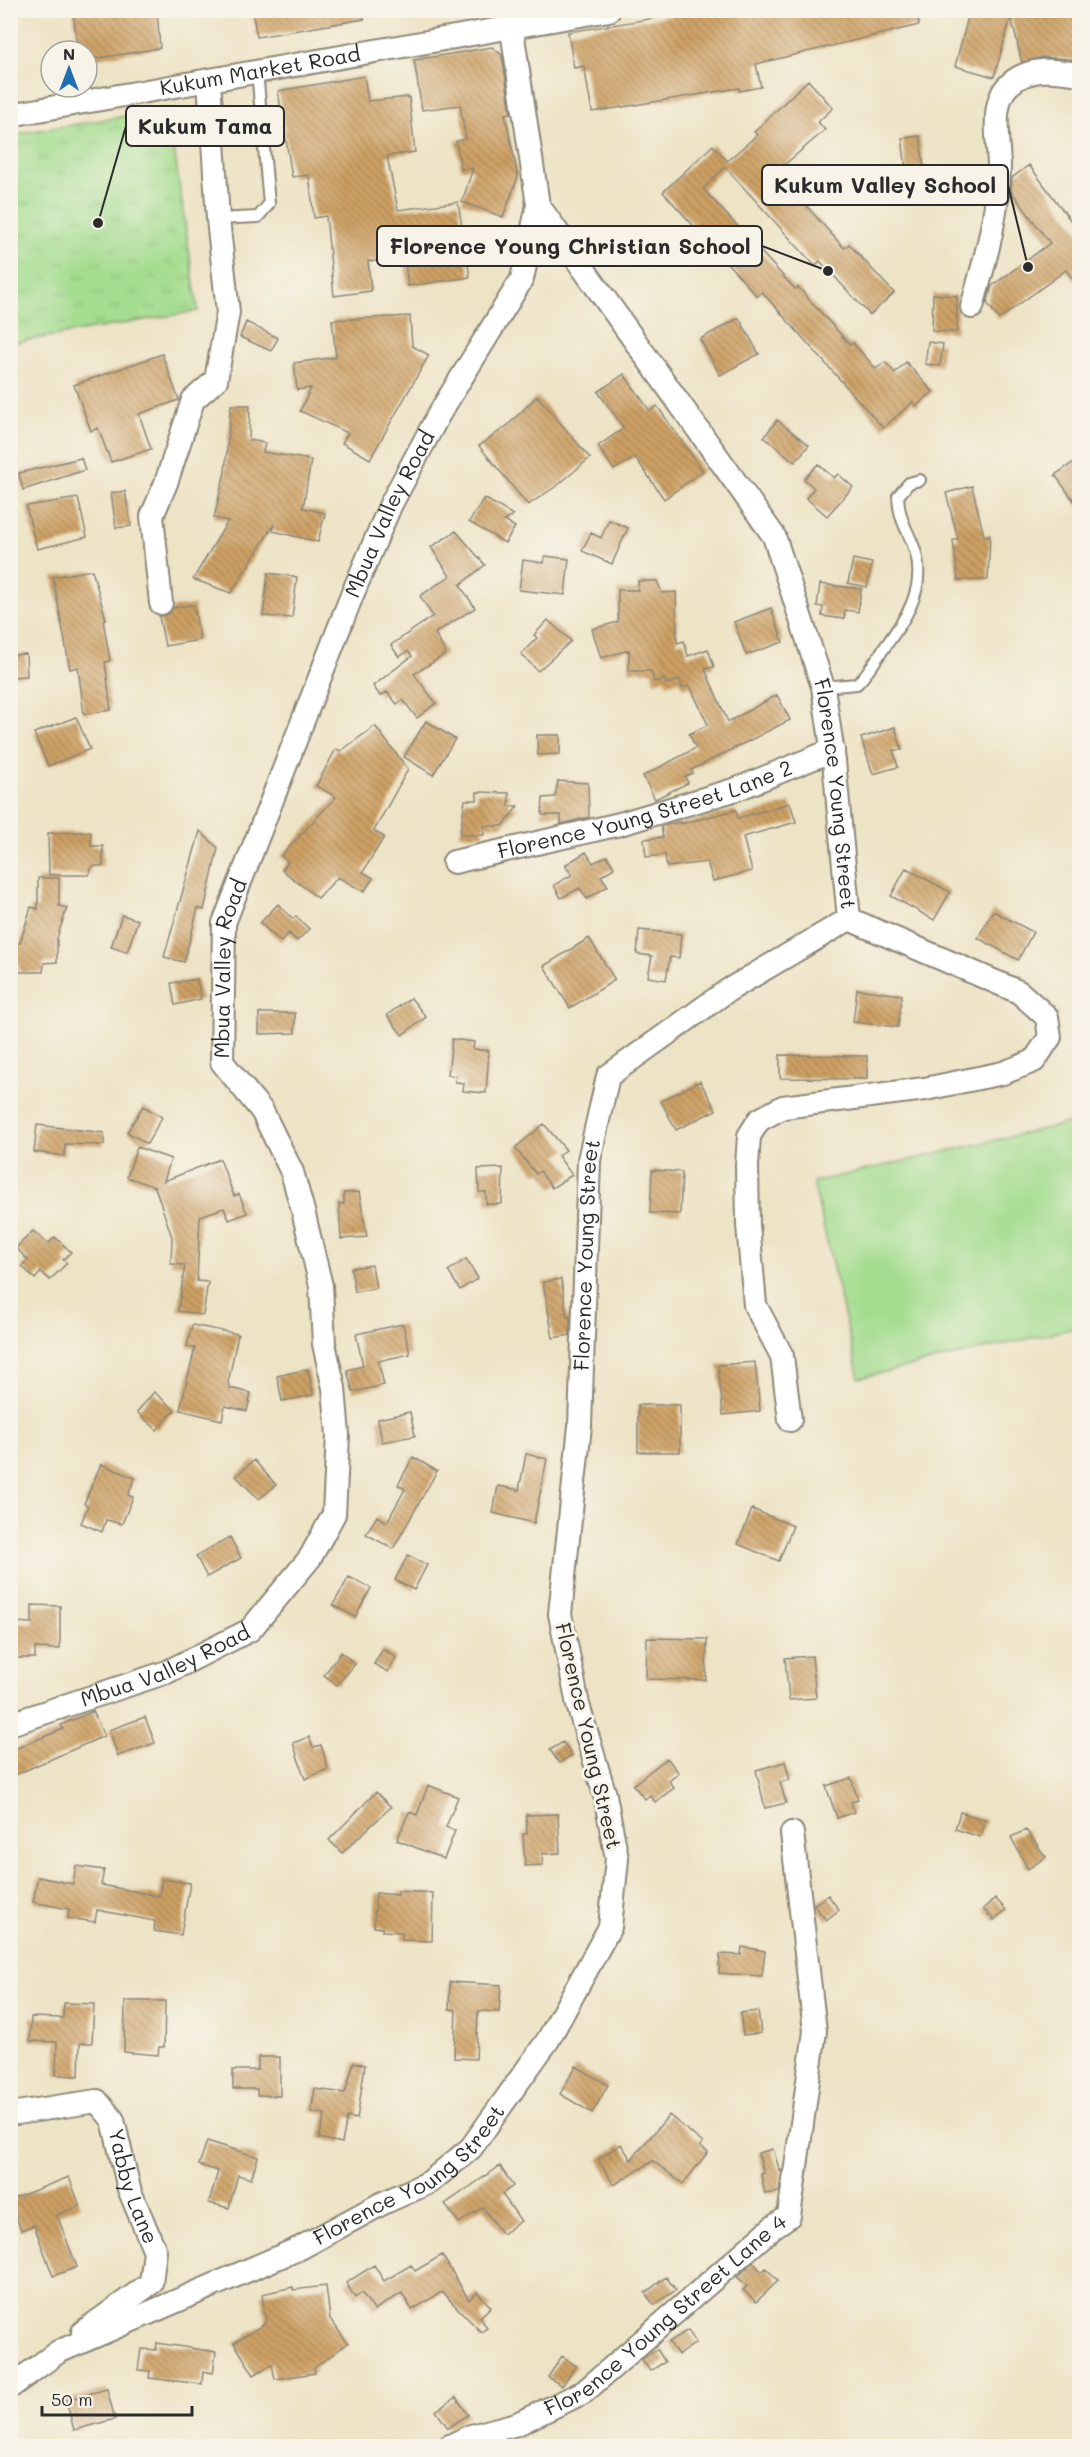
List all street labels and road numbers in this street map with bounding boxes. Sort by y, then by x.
street label: Kukum Market Road [157,39,362,101]
street label: Mbua Valley Road [338,425,440,601]
street label: Florence Young Street [809,674,863,910]
street label: Florence Young Street Lane 2 [495,753,796,864]
street label: Mbua Valley Road [207,874,252,1059]
street label: Florence Young Street [567,1136,605,1371]
street label: Mbua Valley Road [77,1617,254,1712]
street label: Florence Young Street [550,1620,629,1852]
street label: Florence Young Street [308,2099,510,2250]
street label: Yabby Lane [103,2126,165,2248]
street label: Florence Young Street Lane 4 [539,2207,791,2421]

